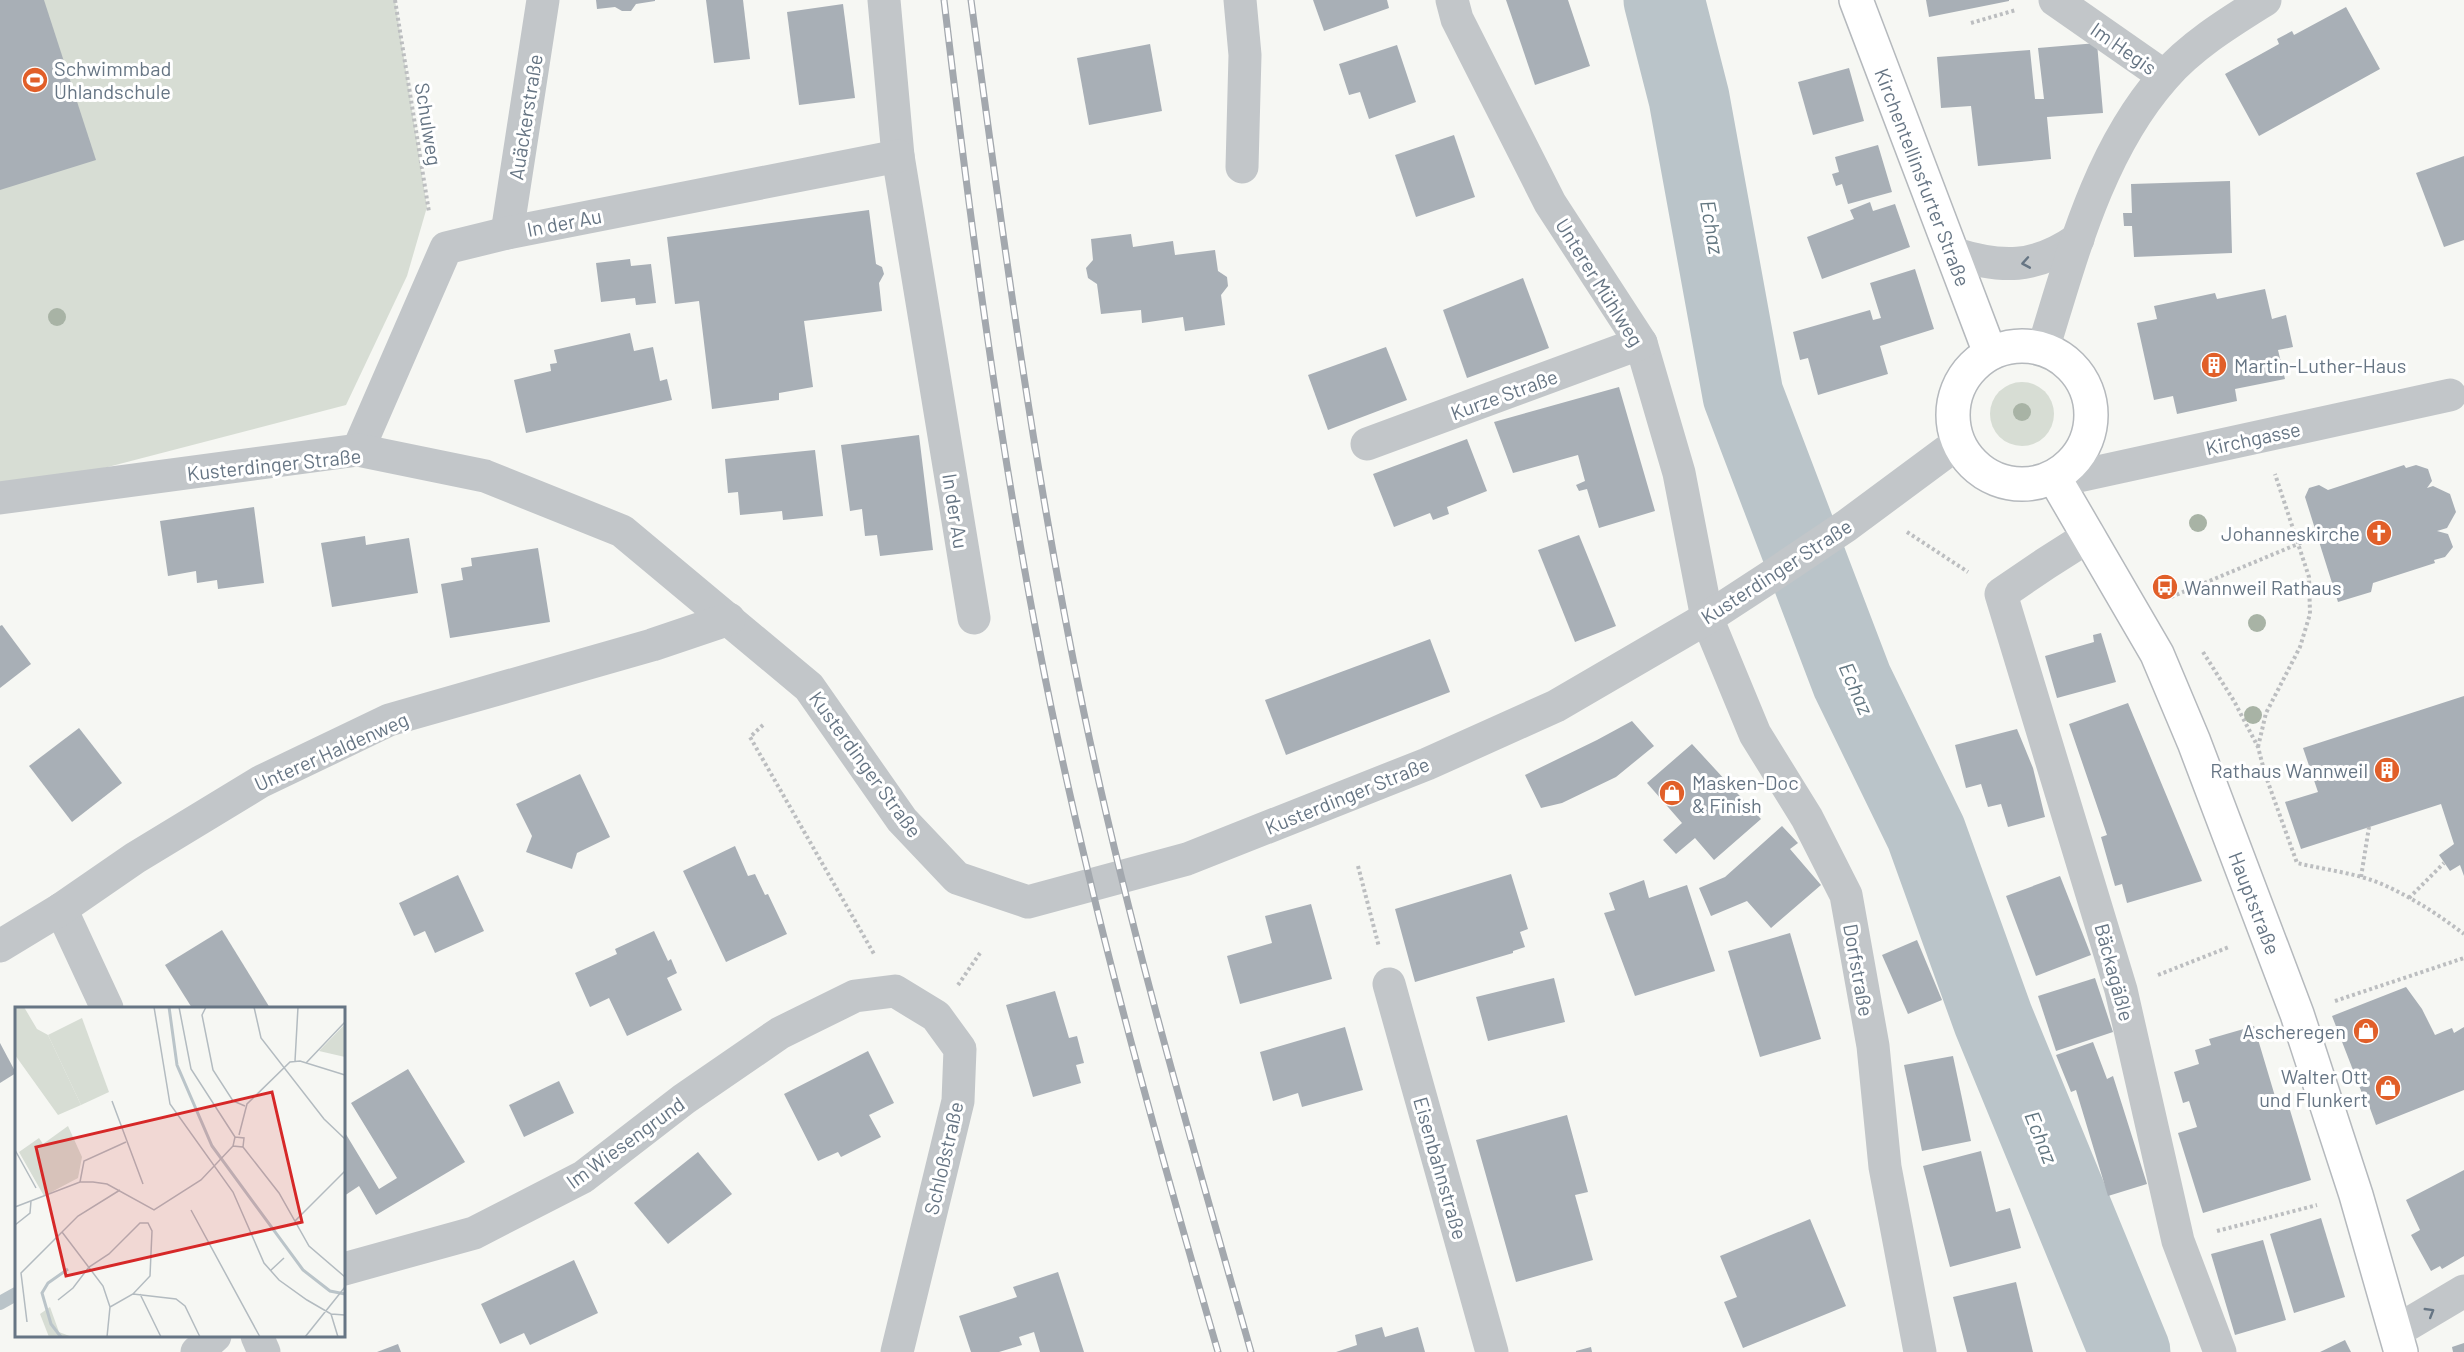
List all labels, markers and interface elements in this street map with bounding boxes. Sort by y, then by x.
street label: Im Hegis [2086,17,2162,79]
street label: Auäckerstraße [503,52,547,182]
place label: Schwimmbad Uhlandschule [54,56,171,103]
street label: Kirchentellinsfurter Straße [1870,64,1976,290]
sports icon: Schwimmbad Uhlandschule [20,65,50,95]
street label: Schulweg [411,81,447,167]
water label: Echaz [1696,198,1730,257]
street label: In der Au [525,203,603,241]
street label: Unterer Mühlweg [1551,214,1649,350]
one-way arrow [2021,256,2030,268]
building icon: Martin-Luther-Haus [2199,350,2229,380]
place label: Martin-Luther-Haus [2234,353,2406,377]
street label: Kurze Straße [1447,364,1561,424]
street label: Kirchgasse [2203,416,2303,460]
street label: Kusterdinger Straße [186,443,362,485]
street label: In der Au [938,472,974,550]
street label: Kusterdinger Straße [1696,513,1856,629]
church icon: Johanneskirche [2364,518,2394,548]
place label: Johanneskirche [2221,521,2360,545]
bus stop icon: Wannweil Rathaus [2150,572,2180,602]
place label: Wannweil Rathaus [2184,575,2342,599]
water label: Echaz [1835,658,1880,719]
street label: Kusterdinger Straße [805,686,927,842]
street label: Unterer Haldenweg [250,706,412,796]
street label: Kusterdinger Straße [1261,751,1433,839]
building icon: Rathaus Wannweil [2372,755,2402,785]
place label: Rathaus Wannweil [2210,758,2368,782]
place label: Masken-Doc & Finish [1692,770,1799,817]
shop icon: Masken-Doc & Finish [1657,778,1687,808]
street label: Hauptstraße [2224,848,2286,958]
street label: Bäckagäßle [2090,920,2140,1024]
street label: Dorfstraße [1839,922,1879,1018]
inset map [15,1007,345,1337]
shop icon: Ascheregen [2351,1016,2381,1046]
place label: Ascheregen [2243,1019,2346,1043]
place label: Walter Ott und Flunkert [2259,1064,2368,1111]
shop icon: Walter Ott und Flunkert [2373,1073,2403,1103]
street label: Im Wiesengrund [561,1091,689,1193]
street label: Eisenbahnstraße [1409,1094,1473,1242]
street label: Schloßstraße [918,1099,968,1217]
water label: Echaz [2020,1107,2064,1168]
one-way arrow [2424,1307,2434,1319]

